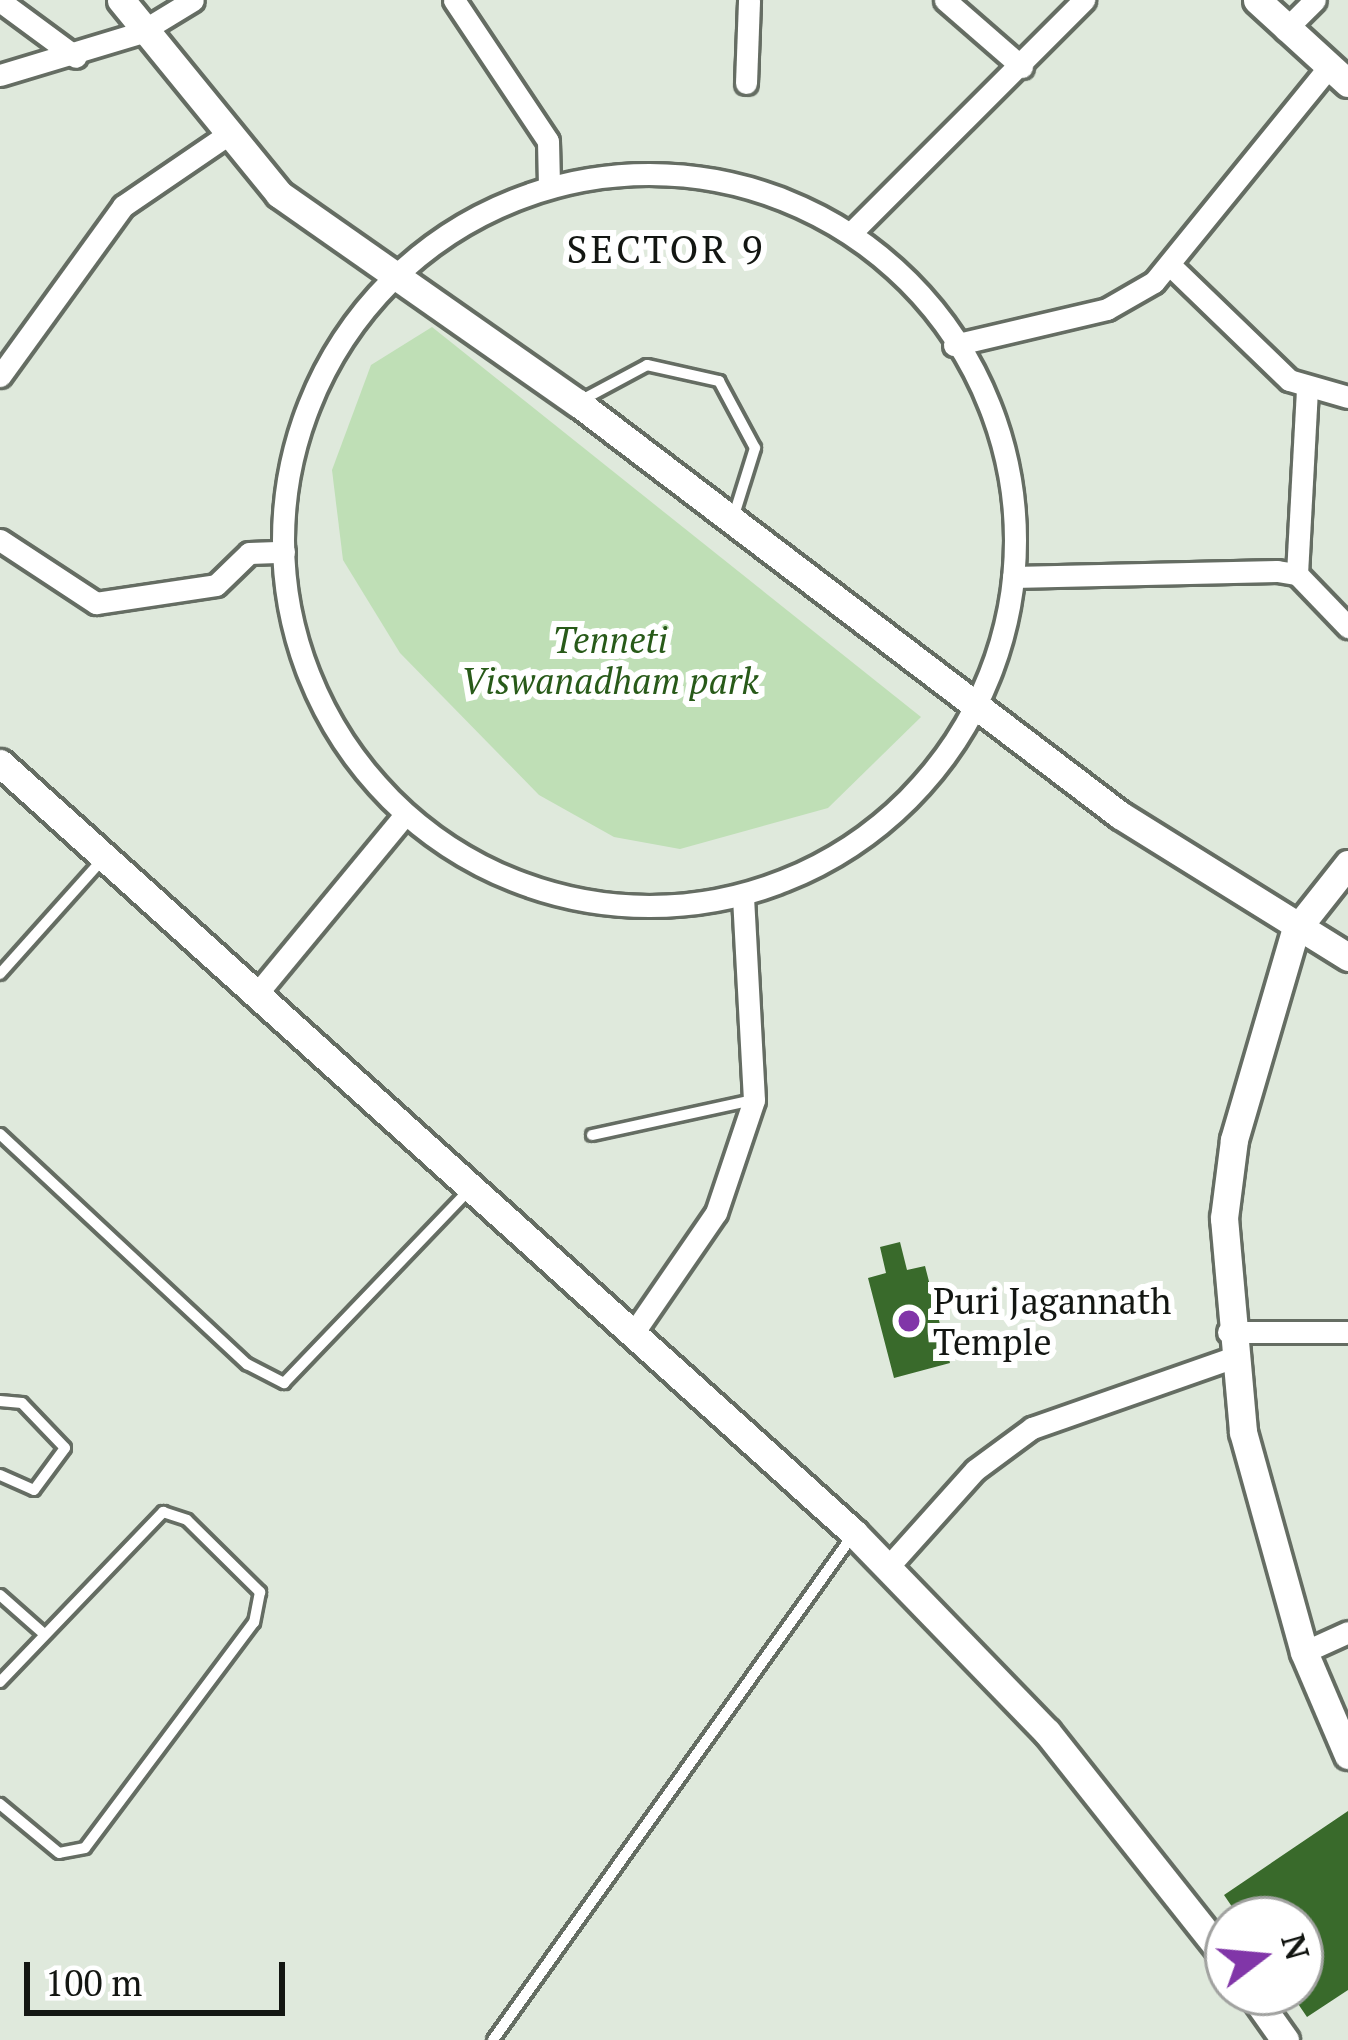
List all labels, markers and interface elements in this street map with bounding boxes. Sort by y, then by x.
district label: SECTOR 9 [567,225,765,271]
park label: Tenneti Viswanadham park [461,617,759,702]
place label: Puri Jagannath Temple [933,1278,1171,1363]
marker: Puri Jagannath Temple [896,1308,922,1334]
north arrow [1204,1896,1324,2016]
text: N [1272,1929,1320,1965]
scale bar [30,1938,291,2012]
text: 100 m [45,1959,142,2006]

